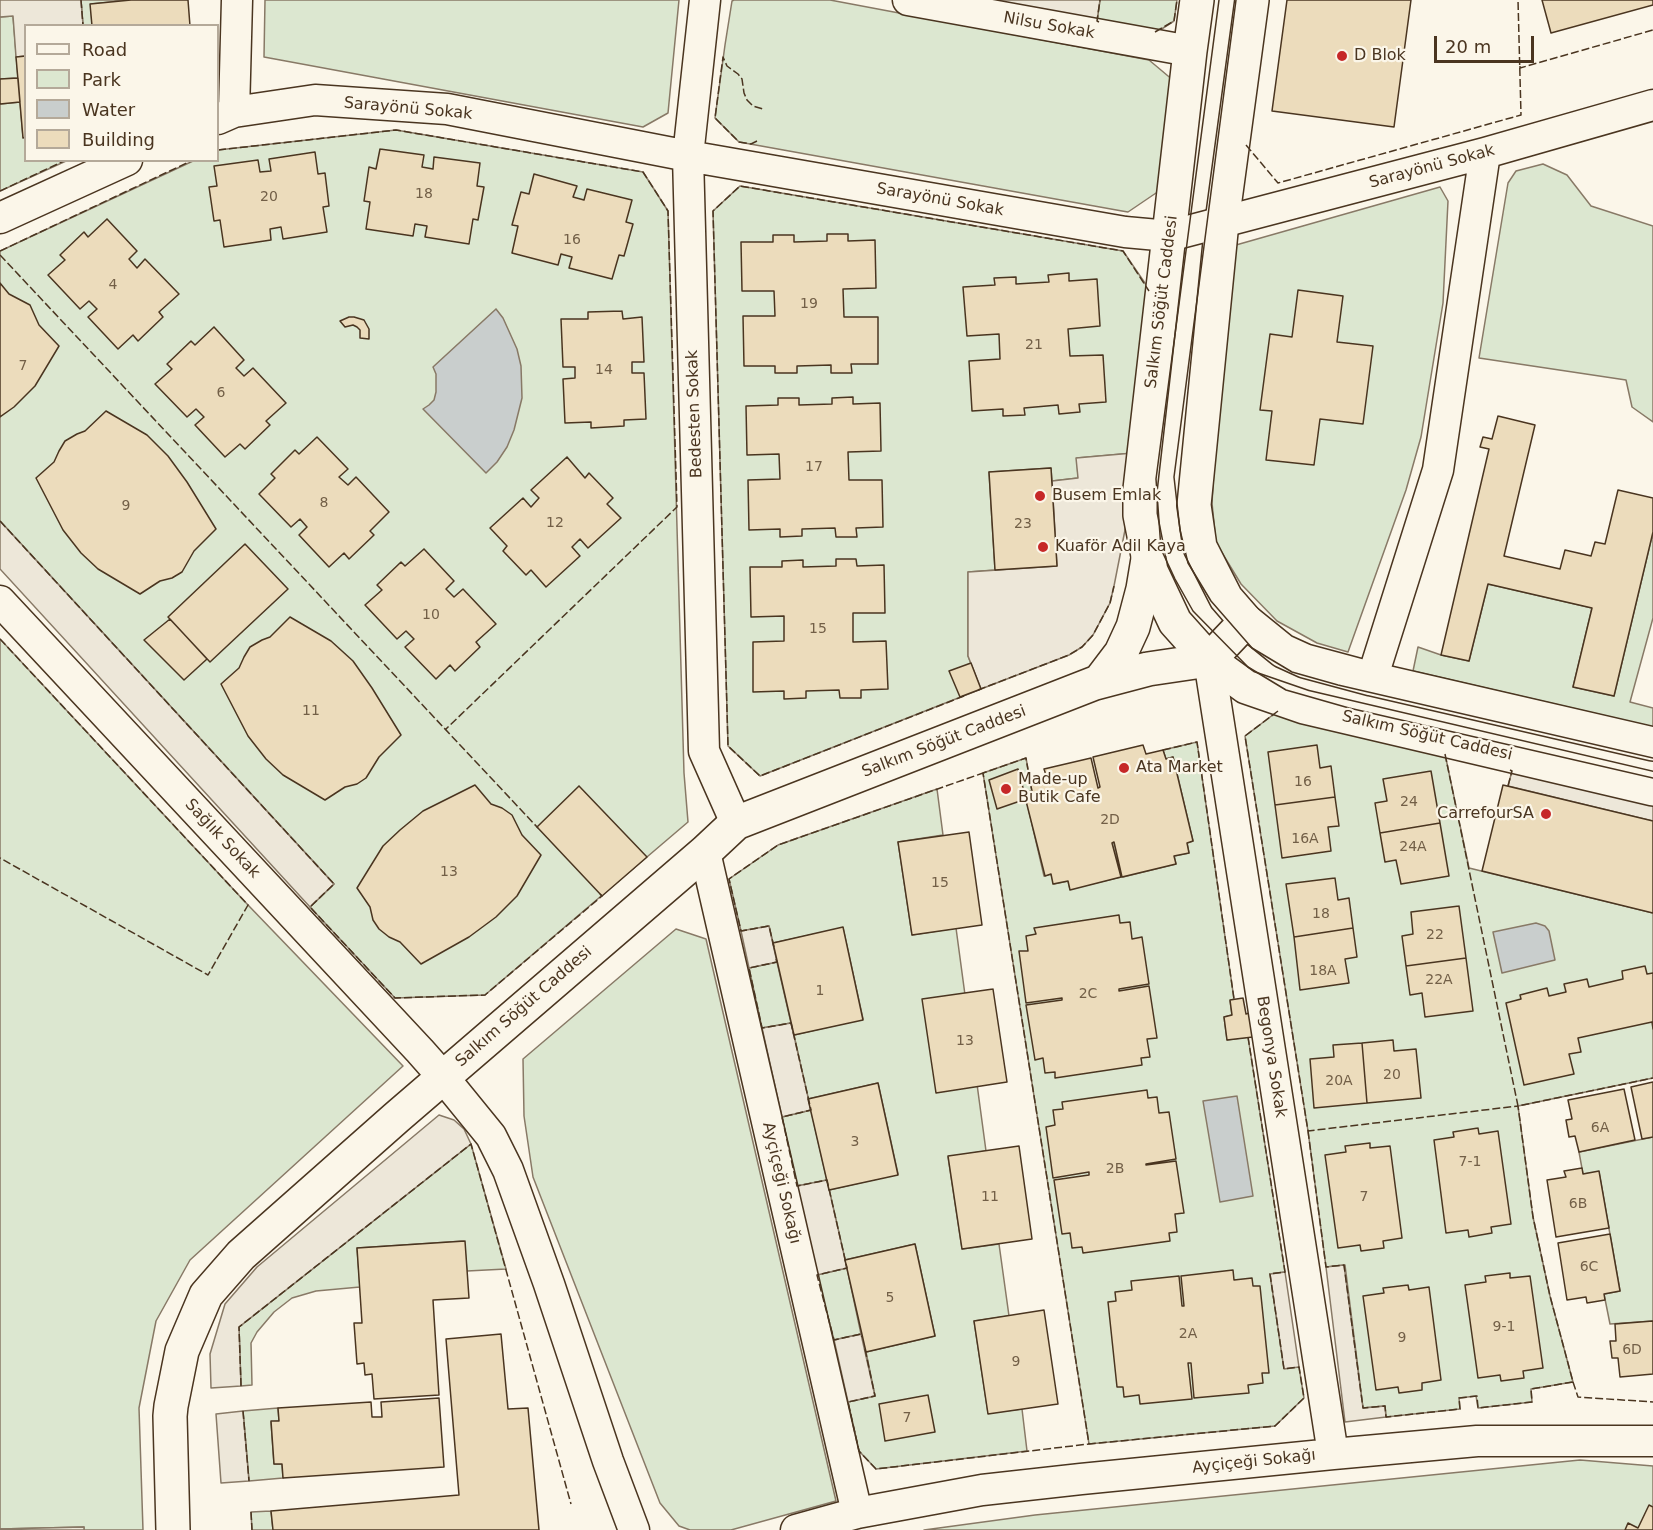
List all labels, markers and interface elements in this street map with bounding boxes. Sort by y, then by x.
street label: Nilsu Sokak [1002,9,1096,43]
legend [24,24,219,162]
scale bar [1437,24,1538,62]
text: 20 m [1445,36,1491,57]
text: Road [82,39,127,60]
place label: D Blok [1354,46,1406,66]
marker: D Blok [1335,49,1349,63]
text: Park [82,69,121,90]
street label: Sarayönü Sokak [343,94,473,124]
text: Water [82,99,135,120]
text: Building [82,129,155,150]
street label: Sarayönü Sokak [1367,141,1497,193]
street label: Sarayönü Sokak [875,179,1005,221]
house number: 18 [415,186,433,202]
house number: 20 [260,189,278,205]
street label: Salkım Söğüt Caddesi [1142,214,1182,390]
house number: 16 [563,232,581,248]
house number: 4 [109,277,117,293]
house number: 19 [800,296,818,312]
house number: 21 [1025,337,1043,353]
street label: Bedesten Sokak [683,349,707,479]
house number: 7 [19,358,27,374]
house number: 14 [595,362,613,378]
house number: 6 [217,385,225,401]
house number: 17 [805,459,823,475]
place label: Busem Emlak [1052,486,1161,506]
marker: Busem Emlak [1033,489,1047,503]
house number: 8 [320,495,328,511]
house number: 9 [122,498,130,514]
house number: 12 [546,515,564,531]
house number: 23 [1014,516,1032,532]
place label: Kuaför Adil Kaya [1055,537,1186,557]
marker: Kuaför Adil Kaya [1036,540,1050,554]
house number: 10 [422,607,440,623]
house number: 15 [809,621,827,637]
street label: Salkım Söğüt Caddesi [859,702,1029,782]
house number: 11 [302,703,320,719]
street label: Salkım Söğüt Caddesi [1340,707,1514,765]
place label: Ata Market [1136,758,1223,778]
marker: Ata Market [1117,761,1131,775]
place label: Made-up Butik Cafe [1018,770,1101,808]
house number: 16 [1294,774,1312,790]
marker: Made-up Butik Cafe [999,782,1013,796]
house number: 24 [1400,794,1418,810]
street label: Sağlık Sokak [180,795,264,883]
place label: CarrefourSA [1437,804,1534,824]
marker: CarrefourSA [1539,807,1553,821]
house number: 2D [1100,812,1120,828]
house number: 16A [1291,831,1319,847]
house number: 24A [1399,839,1427,855]
house number: 13 [440,864,458,880]
house number: 15 [931,875,949,891]
house number: 18 [1312,906,1330,922]
house number: 22 [1426,927,1444,943]
street label: Salkım Söğüt Caddesi [452,943,596,1071]
house number: 18A [1309,963,1337,979]
house number: 22A [1425,972,1453,988]
house number: 1 [816,983,824,999]
house number: 2C [1079,986,1097,1002]
street label: Begonya Sokak [1252,995,1290,1119]
house number: 13 [956,1033,974,1049]
house number: 20 [1383,1067,1401,1083]
house number: 20A [1325,1073,1353,1089]
street label: Ayçiçeği Sokağı [758,1120,804,1246]
house number: 6A [1591,1120,1609,1136]
house number: 3 [851,1134,859,1150]
house number: 7-1 [1459,1154,1481,1170]
house number: 2B [1106,1161,1124,1177]
house number: 11 [981,1189,999,1205]
house number: 7 [1360,1189,1368,1205]
house number: 6B [1569,1196,1587,1212]
house number: 6C [1580,1259,1598,1275]
house number: 5 [886,1290,894,1306]
house number: 9-1 [1493,1319,1515,1335]
house number: 2A [1179,1326,1197,1342]
house number: 9 [1398,1330,1406,1346]
house number: 6D [1622,1342,1642,1358]
house number: 9 [1012,1354,1020,1370]
house number: 7 [903,1410,911,1426]
street label: Ayçiçeği Sokağı [1191,1446,1317,1478]

